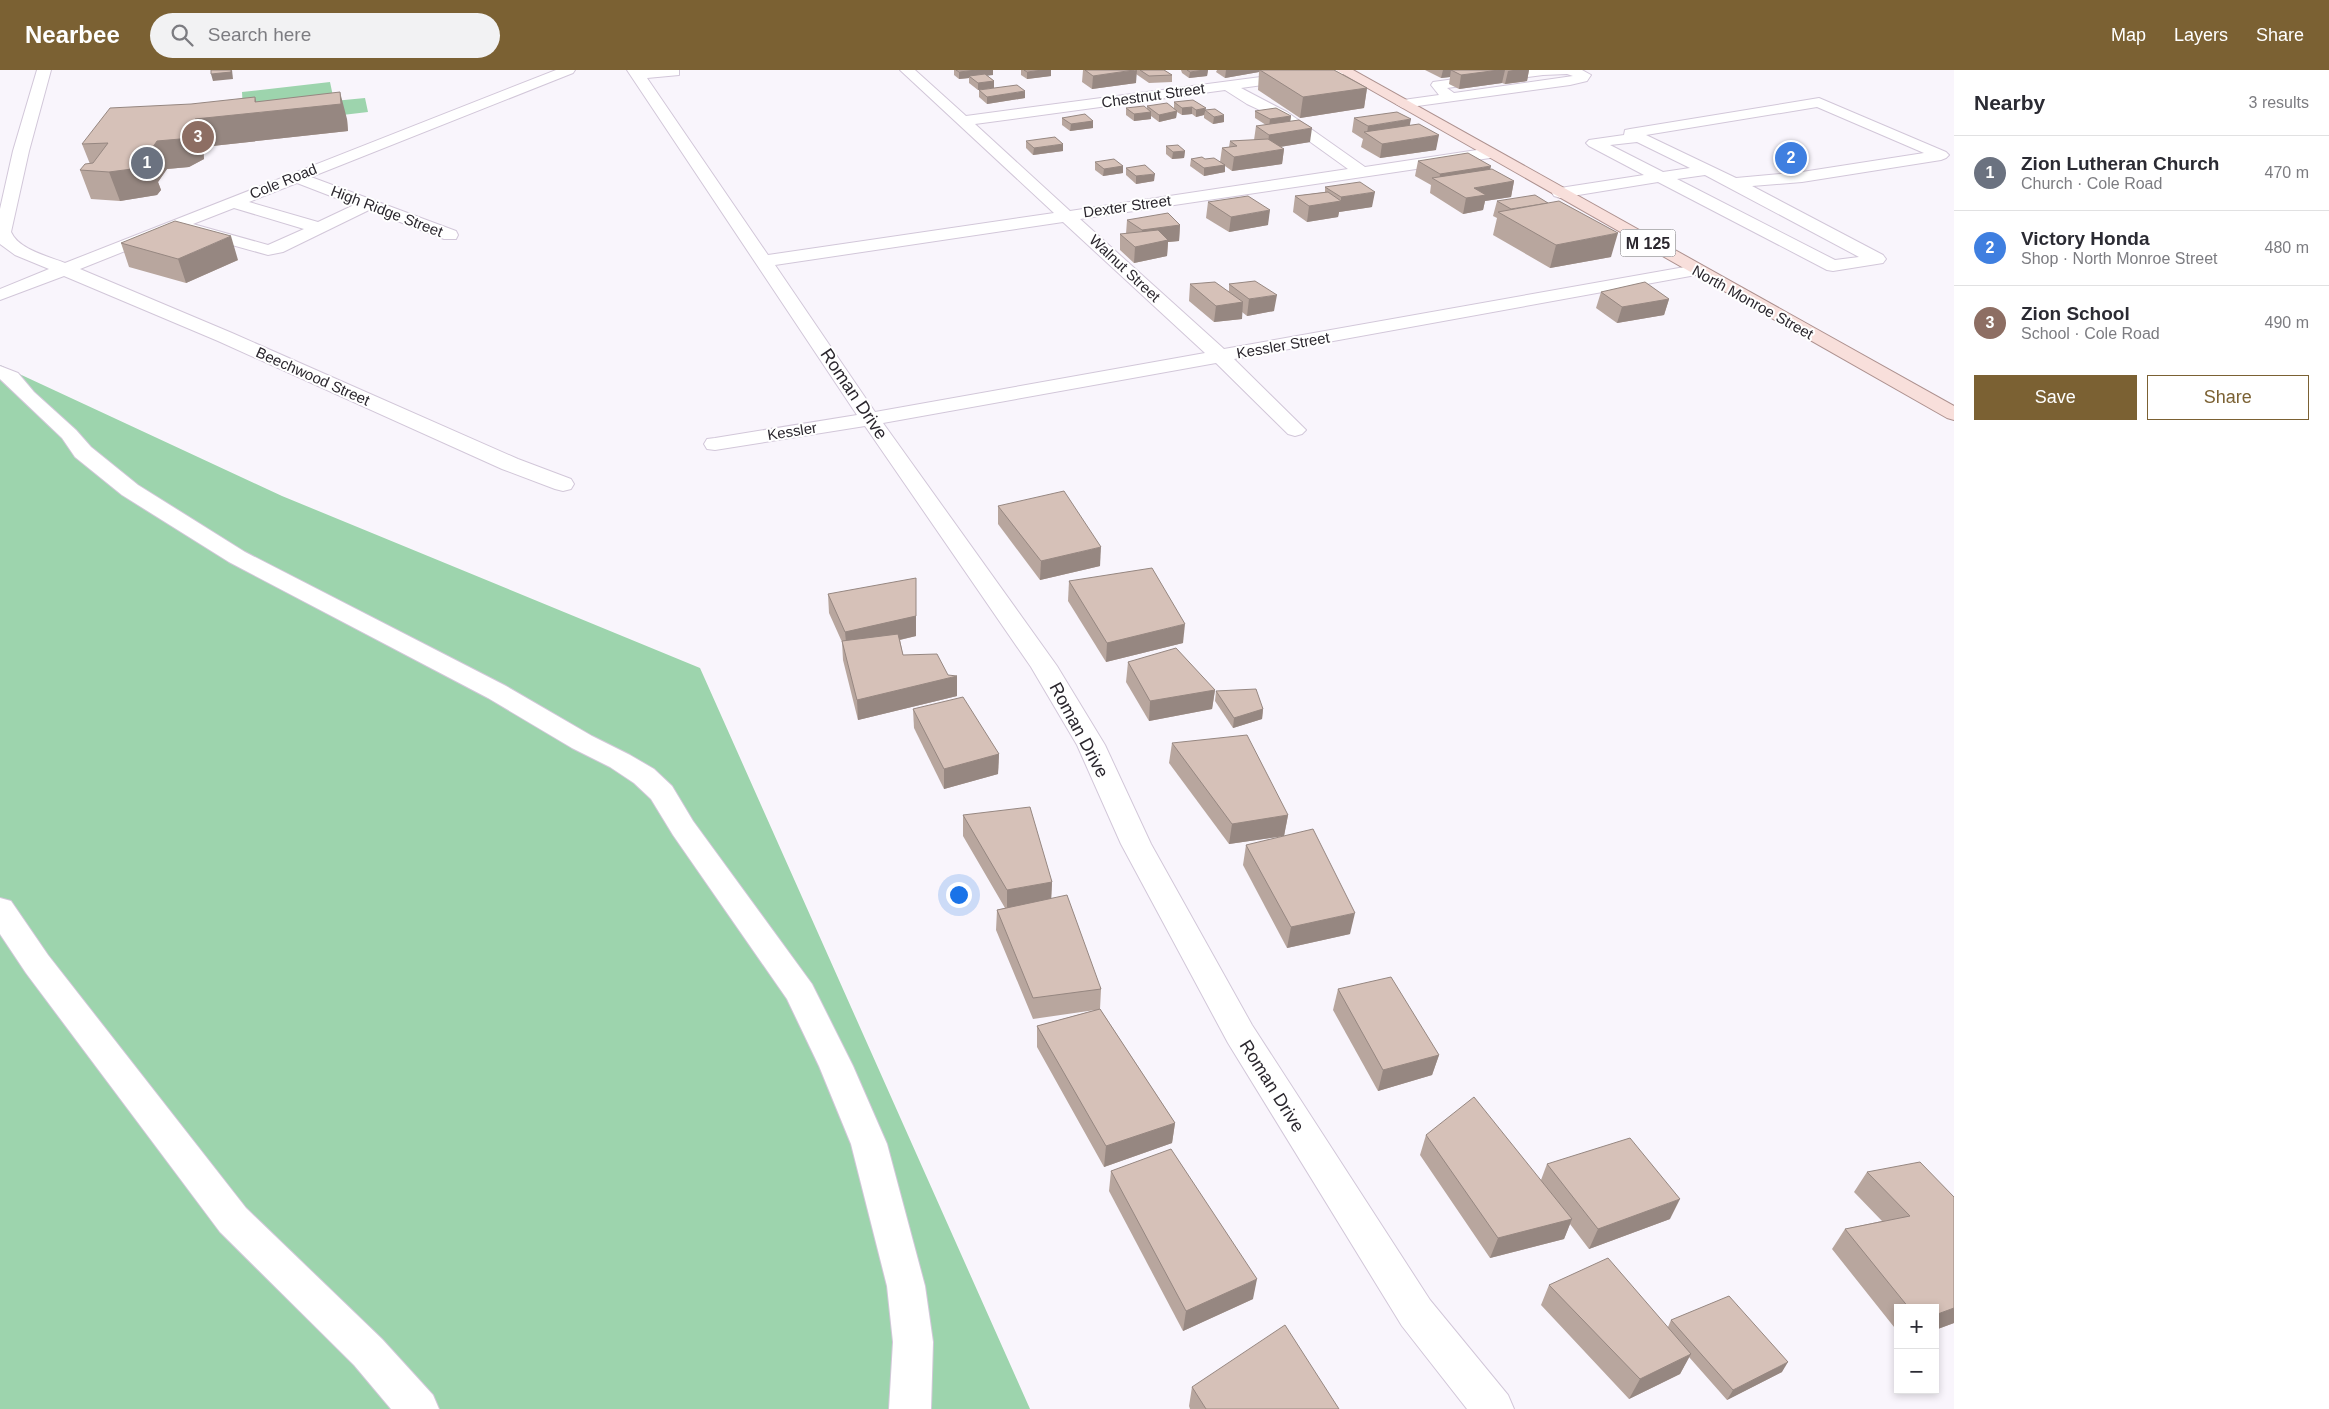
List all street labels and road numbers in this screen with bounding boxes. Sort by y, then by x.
street label: Chestnut Street [1100,79,1207,111]
street label: Cole Road [247,160,319,202]
street label: High Ridge Street [329,182,446,240]
street label: Dexter Street [1082,191,1173,221]
road number: M 125 [1620,230,1676,257]
street label: Walnut Street [1086,231,1164,306]
street label: North Monroe Street [1689,262,1817,343]
street label: Kessler Street [1235,328,1332,362]
street label: Beechwood Street [254,343,373,409]
street label: Roman Drive [816,345,892,443]
street label: Kessler [766,419,818,443]
street label: Roman Drive [1046,679,1112,781]
street label: Roman Drive [1236,1036,1308,1136]

